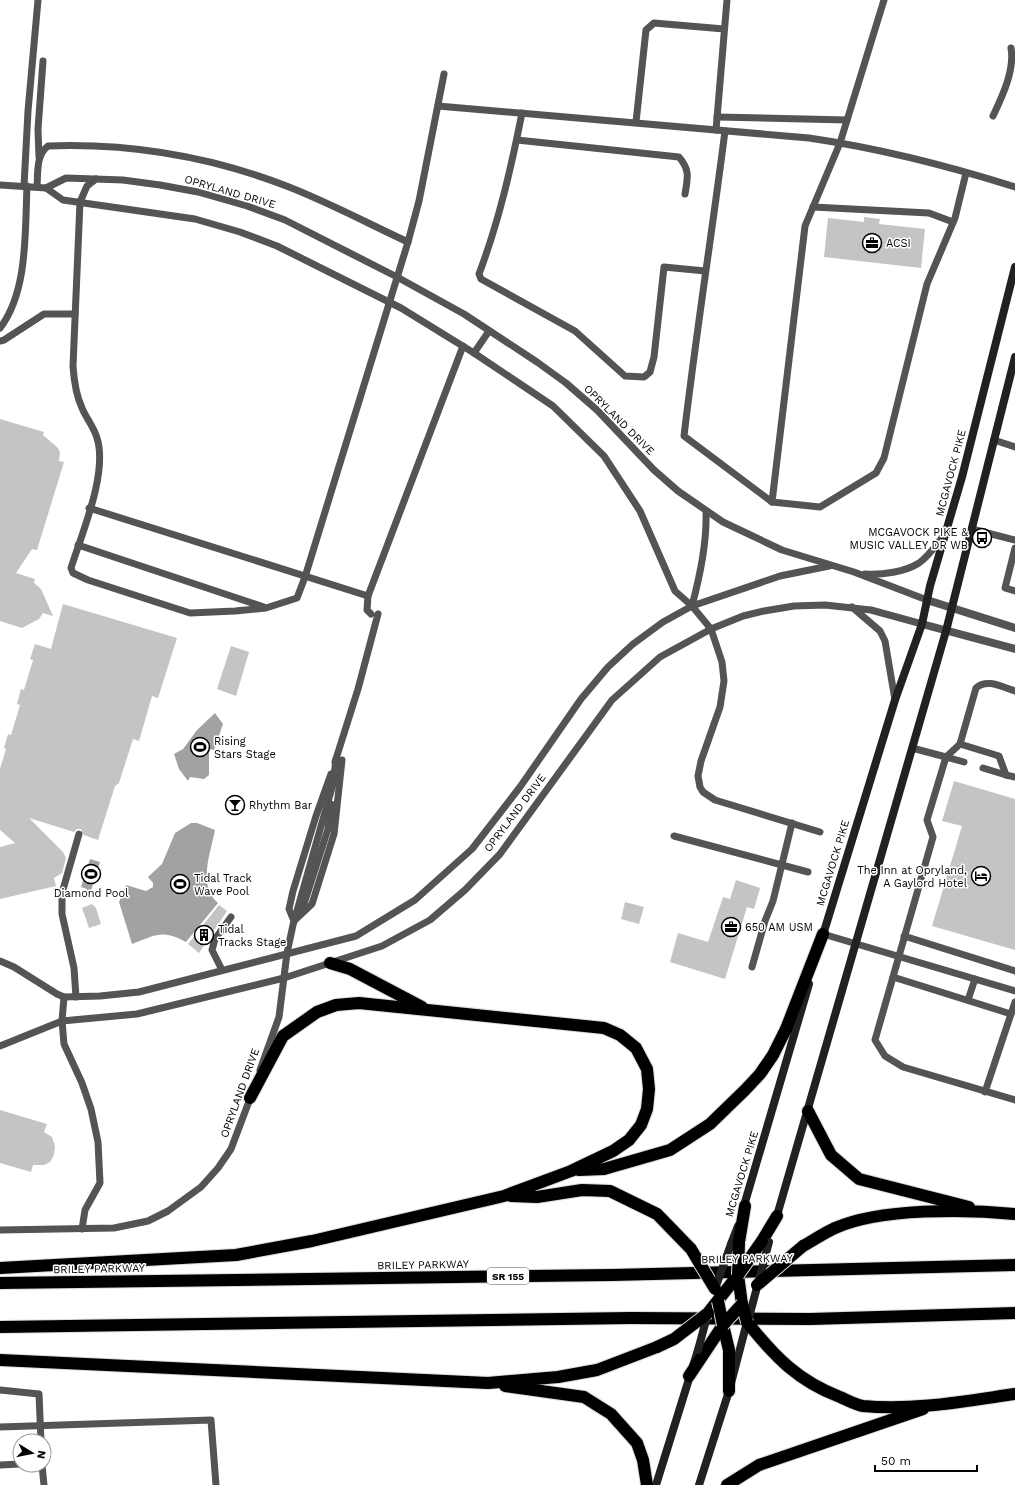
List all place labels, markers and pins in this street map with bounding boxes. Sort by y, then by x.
office icon: ACSI [861,232,883,254]
place label: ACSI [886,237,911,250]
place label: MCGAVOCK PIKE & MUSIC VALLEY DR WB [850,526,968,552]
bus stop icon: MCGAVOCK PIKE & MUSIC VALLEY DR WB [971,527,993,549]
place label: Rising Stars Stage [214,735,276,761]
sports icon: Rising Stars Stage [189,736,211,758]
bar icon: Rhythm Bar [224,794,246,816]
place label: Rhythm Bar [249,799,313,812]
sports icon: Diamond Pool [80,863,102,885]
place label: The Inn at Opryland, A Gaylord Hotel [857,864,968,890]
hotel icon: The Inn at Opryland, A Gaylord Hotel [970,865,992,887]
place label: Tidal Track Wave Pool [194,872,252,898]
sports icon: Tidal Track Wave Pool [169,873,191,895]
place label: Diamond Pool [54,887,129,900]
office icon: 650 AM USM [720,916,742,938]
place label: 650 AM USM [745,921,813,934]
place label: Tidal Tracks Stage [218,923,286,949]
building icon: Tidal Tracks Stage [193,924,215,946]

